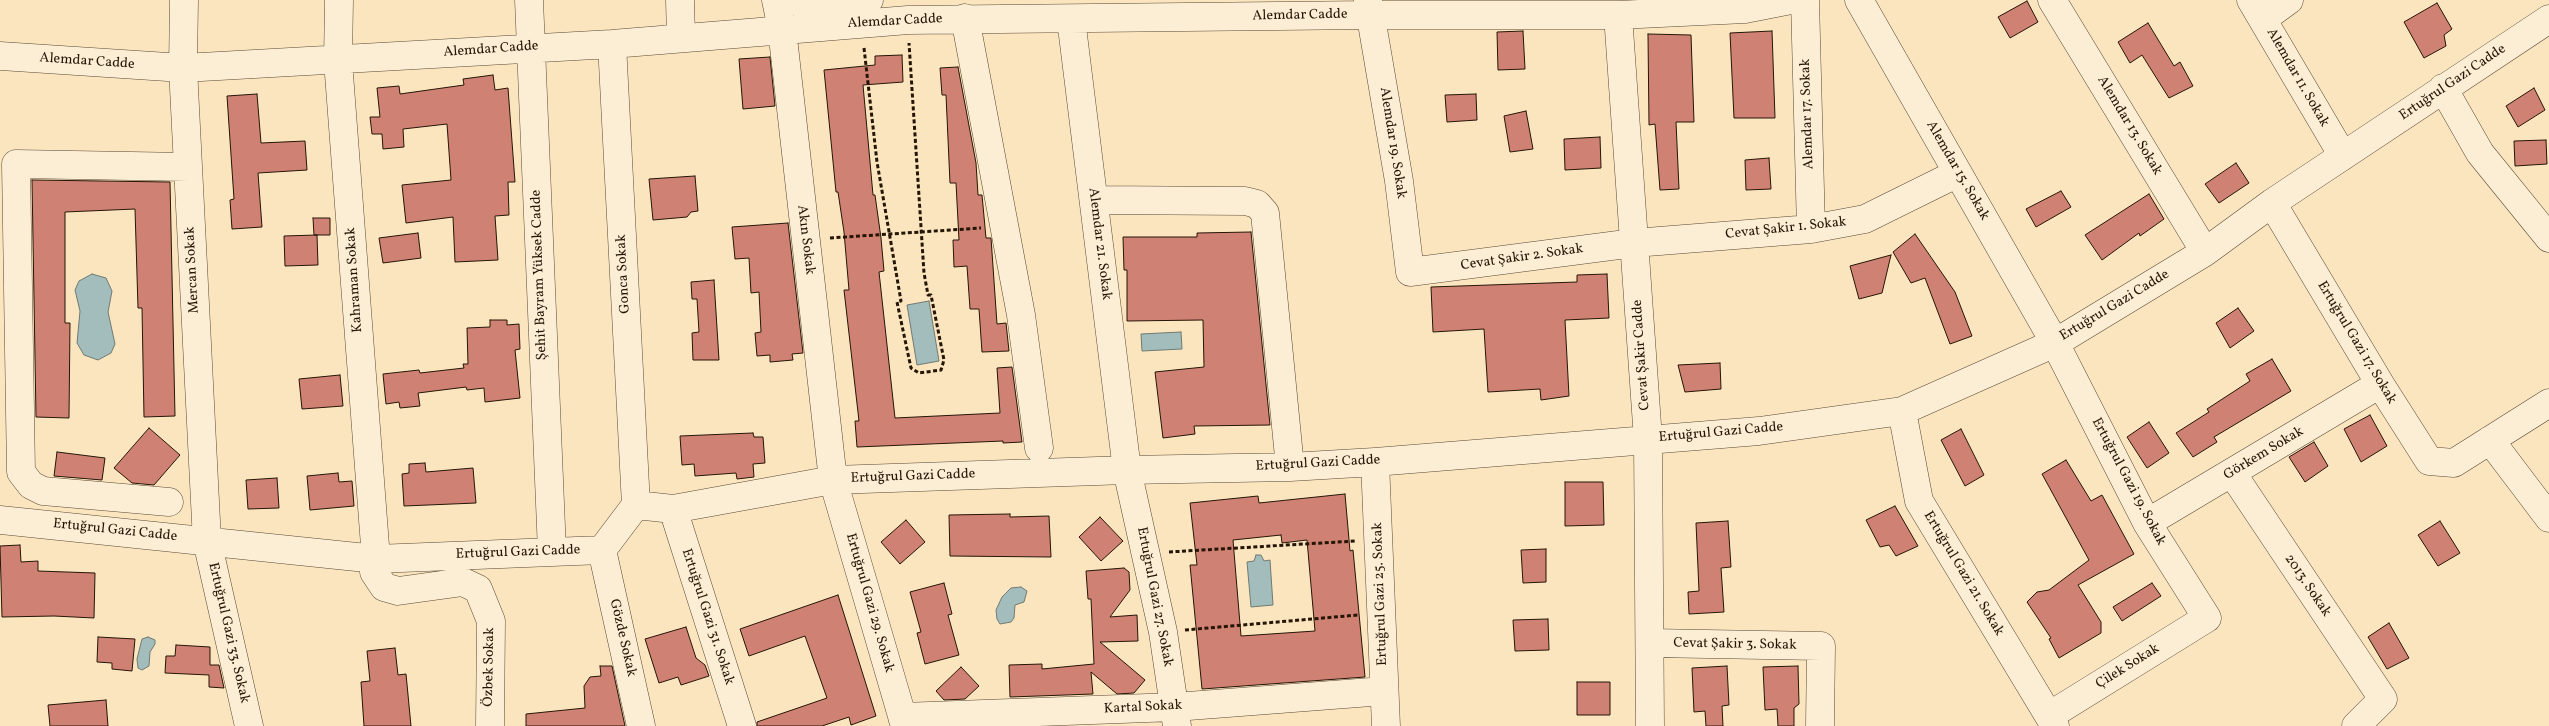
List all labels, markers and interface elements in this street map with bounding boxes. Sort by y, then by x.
street label: Alemdar Cadde [1252,7,1348,25]
street label: Alemdar Cadde [847,11,943,33]
street label: Alemdar 11. Sokak [2262,26,2332,130]
street label: Alemdar Cadde [443,38,539,62]
street label: Ertuğrul Gazi Cadde [2397,41,2509,125]
street label: Alemdar Cadde [39,50,135,74]
street label: Alemdar 17. Sokak [1798,58,1818,170]
street label: Alemdar 13. Sokak [2093,73,2165,179]
street label: Alemdar 19. Sokak [1375,86,1409,200]
street label: Alemdar 15. Sokak [1922,118,1992,224]
street label: Alemdar 21. Sokak [1084,187,1114,301]
street label: Şehit Bayram Yüksek Cadde [529,189,551,361]
street label: Akın Sokak [792,204,818,276]
street label: Cevat Şakir 1. Sokak [1725,214,1847,244]
street label: Mercan Sokak [182,226,204,314]
street label: Kahraman Sokak [343,227,367,333]
street label: Gonca Sokak [614,234,634,314]
street label: Cevat Şakir 2. Sokak [1460,241,1584,275]
street label: Ertuğrul Gazi Cadde [2057,267,2173,345]
street label: Ertuğrul Gazi 17. Sokak [2313,278,2399,408]
street label: Cevat Şakir Cadde [1630,299,1654,411]
street label: Ertuğrul Gazi 19. Sokak [2087,415,2169,549]
street label: Ertuğrul Gazi Cadde [1658,419,1784,447]
street label: Görkem Sokak [2221,424,2307,484]
street label: Ertuğrul Gazi Cadde [1255,452,1381,476]
street label: Ertuğrul Gazi Cadde [850,466,976,488]
street label: Ertuğrul Gazi 21. Sokak [1919,509,2007,639]
street label: Ertuğrul Gazi Cadde [52,516,178,546]
street label: Ertuğrul Gazi 25. Sokak [1370,522,1392,666]
street label: Ertuğrul Gazi 27. Sokak [1132,526,1176,668]
street label: Ertuğrul Gazi 29. Sokak [841,531,897,675]
street label: Ertuğrul Gazi Cadde [455,542,581,564]
street label: Ertuğrul Gazi 31. Sokak [677,547,737,687]
street label: 2013. Sokak [2280,552,2334,620]
street label: Ertuğrul Gazi 33. Sokak [204,561,252,705]
street label: Gözde Sokak [605,597,639,679]
street label: Özbek Sokak [481,627,499,707]
street label: Cevat Şakir 3. Sokak [1673,636,1797,654]
street label: Çilek Sokak [2093,641,2163,693]
street label: Kartal Sokak [1103,698,1183,718]

